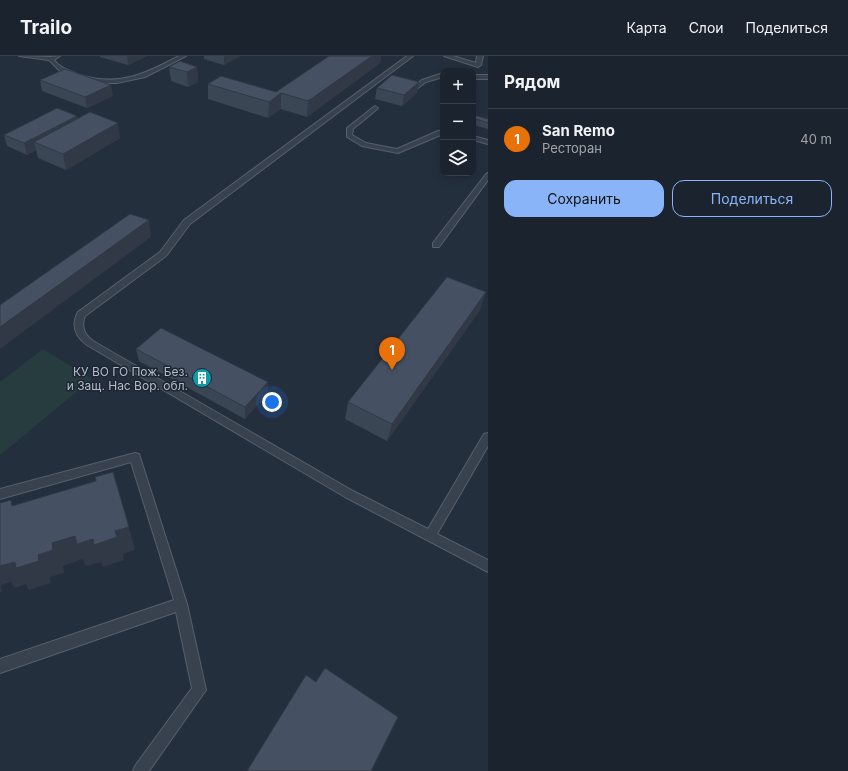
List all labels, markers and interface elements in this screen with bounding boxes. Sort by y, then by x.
text: Trailo [20,16,72,39]
text: Карта [626,19,667,36]
text: Слои [689,19,724,36]
text: Поделиться [746,19,828,36]
map controls [440,68,476,176]
button: + [440,68,476,104]
text: Рядом [504,72,560,92]
button: − [440,104,476,140]
text: San Remo [542,121,615,140]
text: 1 [514,131,520,147]
text: 40 m [800,131,832,147]
button: layers [440,140,476,176]
text: Ресторан [542,140,602,156]
button: Сохранить [504,180,664,217]
button: Поделиться [672,180,832,217]
pin: 1 [379,337,405,370]
place label: КУ ВО ГО Пож. Без. и Защ. Нас Вор. обл. [67,364,188,393]
building icon: КУ ВО ГО Пож. Без. и Защ. Нас Вор. обл. [191,367,213,389]
your location [262,392,282,412]

